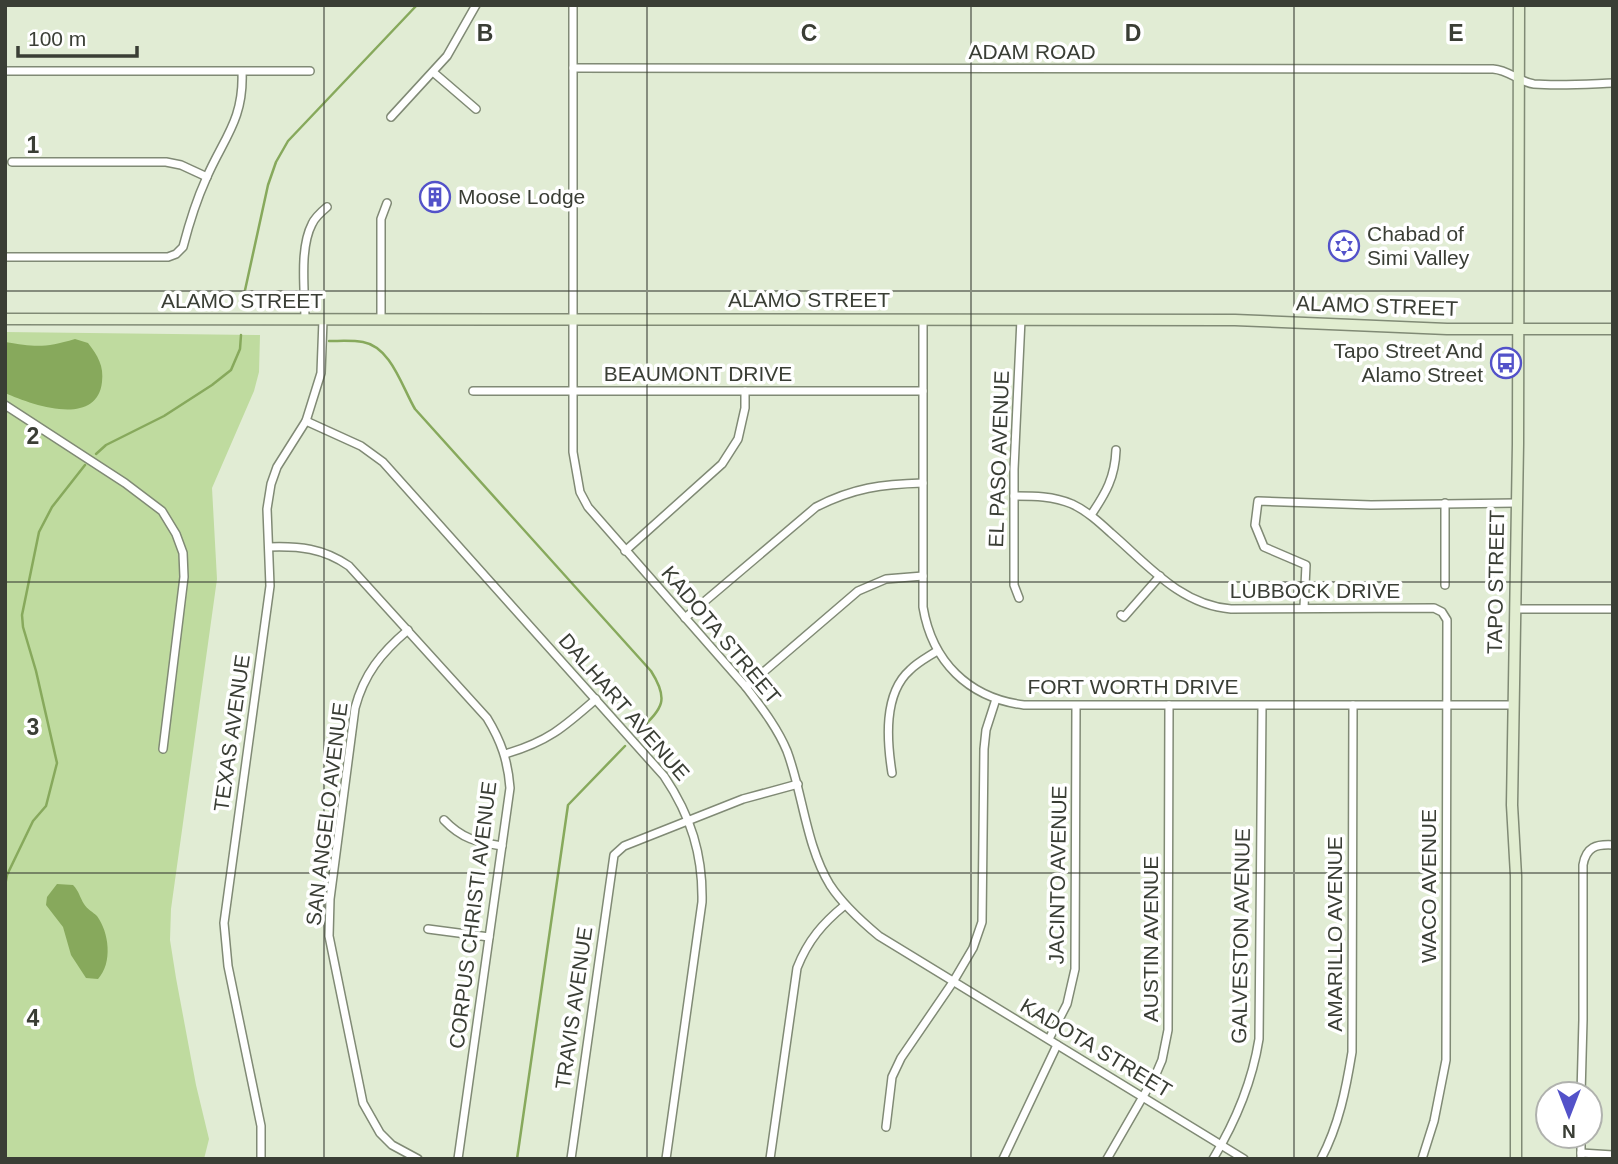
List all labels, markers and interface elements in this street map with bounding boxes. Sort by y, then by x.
scale bar [18,14,136,58]
text: B [477,20,493,46]
text: C [801,20,817,46]
text: D [1125,20,1141,46]
text: E [1448,20,1464,46]
text: 100 m [28,27,86,50]
street label: ADAM ROAD [968,40,1096,63]
text: 1 [27,132,40,158]
building icon: Moose Lodge [418,180,452,214]
place label: Moose Lodge [458,185,585,208]
place label: Chabad of Simi Valley [1367,222,1470,269]
synagogue icon: Chabad of Simi Valley [1327,229,1361,263]
street label: ALAMO STREET [728,288,890,311]
street label: ALAMO STREET [161,289,323,312]
street label: ALAMO STREET [1296,291,1459,320]
place label: Tapo Street And Alamo Street [1334,339,1483,386]
bus stop icon: Tapo Street And Alamo Street [1489,346,1523,380]
street label: BEAUMONT DRIVE [604,362,792,385]
street label: EL PASO AVENUE [984,370,1013,548]
text: 2 [27,423,39,449]
street label: TAPO STREET [1483,509,1508,654]
street label: KADOTA STREET [657,561,786,708]
street label: LUBBOCK DRIVE [1230,579,1400,602]
street label: DALHART AVENUE [554,629,694,785]
street label: TEXAS AVENUE [209,653,254,813]
street label: FORT WORTH DRIVE [1027,675,1239,698]
street label: SAN ANGELO AVENUE [301,701,352,927]
text: 3 [27,714,39,740]
street label: CORPUS CHRISTI AVENUE [445,780,500,1050]
street label: JACINTO AVENUE [1044,785,1071,965]
street label: WACO AVENUE [1417,809,1440,963]
street label: GALVESTON AVENUE [1227,828,1254,1044]
street label: AMARILLO AVENUE [1323,836,1346,1032]
street label: AUSTIN AVENUE [1139,856,1162,1022]
street label: TRAVIS AVENUE [551,925,596,1091]
street label: KADOTA STREET [1016,993,1176,1102]
text: 4 [27,1005,40,1031]
north arrow [1534,1080,1604,1150]
text: N [1562,1121,1576,1142]

